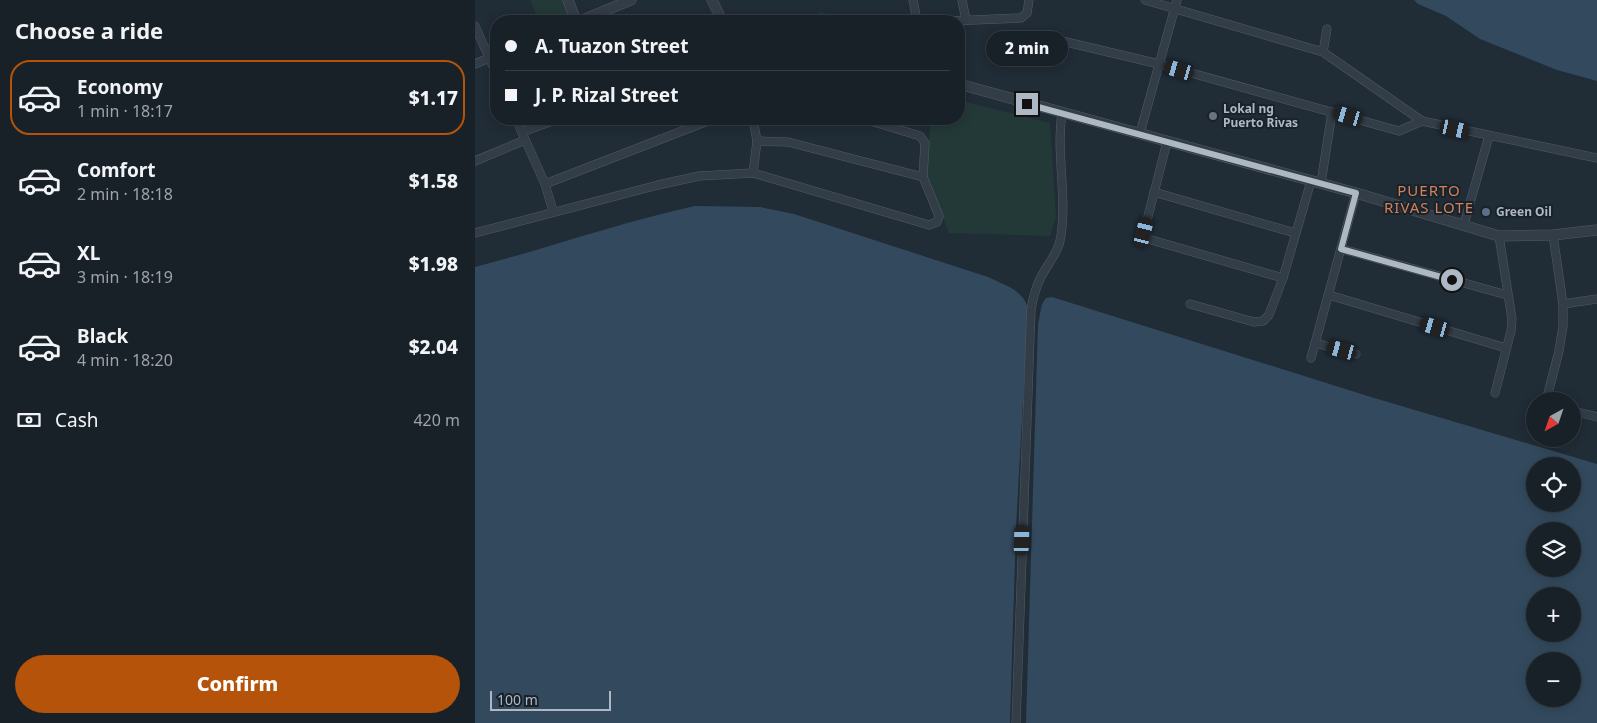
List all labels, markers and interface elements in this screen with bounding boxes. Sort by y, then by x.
text: Choose a ride [15,15,163,45]
callout: 2 min [986,32,1068,66]
text: A. Tuazon Street [535,33,688,59]
text: 2 min [1005,37,1049,59]
car [1162,59,1195,81]
text: Economy [77,74,163,100]
icon: car [17,75,62,120]
text: J. P. Rizal Street [535,82,678,108]
text: $1.17 [409,85,458,111]
route end [1016,93,1038,115]
text: 1 min · 18:17 [77,100,173,122]
place label: Lokal ng Puerto Rivas [1223,100,1298,131]
car [1331,105,1364,127]
marker: Lokal ng Puerto Rivas [1207,110,1219,122]
car [1438,118,1471,140]
text: Comfort [77,157,156,183]
icon: car [17,158,62,203]
text: $1.58 [409,168,458,194]
district label: PUERTO RIVAS LOTE [1384,180,1474,217]
text: 2 min · 18:18 [77,183,173,205]
place label: Green Oil [1496,203,1552,220]
marker: Green Oil [1480,206,1492,218]
car [1133,216,1154,248]
text: XL [77,240,100,266]
icon: car [17,241,62,286]
text: $1.98 [409,251,458,277]
text: 3 min · 18:19 [77,266,173,288]
route start [1441,269,1463,291]
car [1418,316,1451,338]
text: Black [77,323,128,349]
icon: car [17,324,62,369]
text: $2.04 [409,334,458,360]
car [1325,339,1358,361]
text: 4 min · 18:20 [77,349,173,371]
north arrow [1526,392,1581,448]
map controls [1526,392,1581,707]
icon: cash [15,406,43,434]
text: Cash [55,407,99,433]
text: 420 m [413,409,460,431]
button: locate [1526,457,1581,512]
button: layers [1526,522,1581,577]
car [1013,525,1030,555]
button: + [1526,587,1581,642]
button: − [1526,652,1581,707]
button: Confirm [15,655,460,713]
scale bar [490,688,611,711]
text: 100 m [497,690,538,709]

